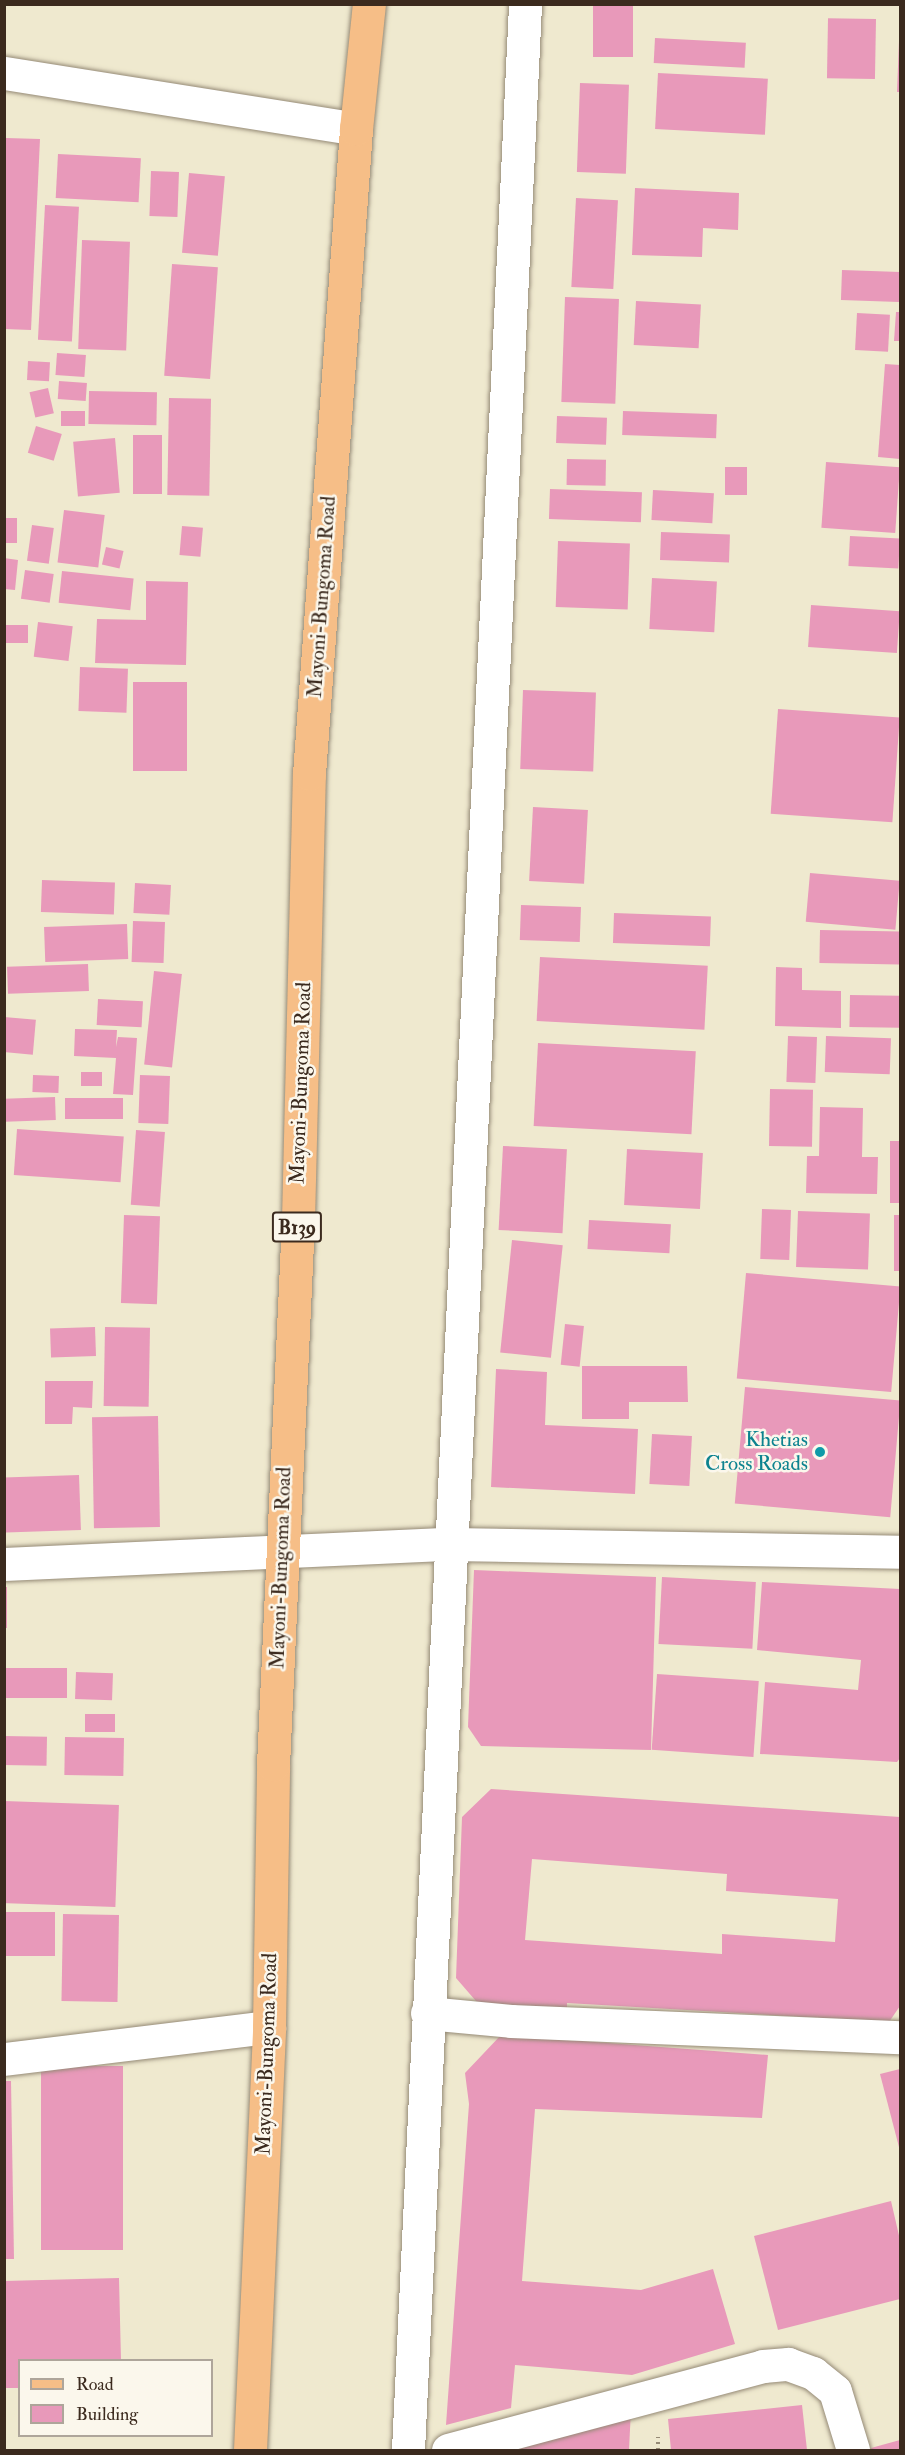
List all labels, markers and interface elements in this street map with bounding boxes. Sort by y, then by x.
street label: Mayoni-Bungoma Road [302,495,342,699]
street label: Mayoni-Bungoma Road [285,981,317,1185]
road number: B139 [272,1210,322,1244]
place label: Khetias Cross Roads [705,1427,808,1477]
marker: Khetias Cross Roads [813,1445,827,1459]
street label: Mayoni-Bungoma Road [265,1466,297,1670]
street label: Mayoni-Bungoma Road [251,1952,283,2156]
legend [18,2359,213,2437]
text: Road [76,2373,114,2396]
text: Building [76,2403,138,2426]

